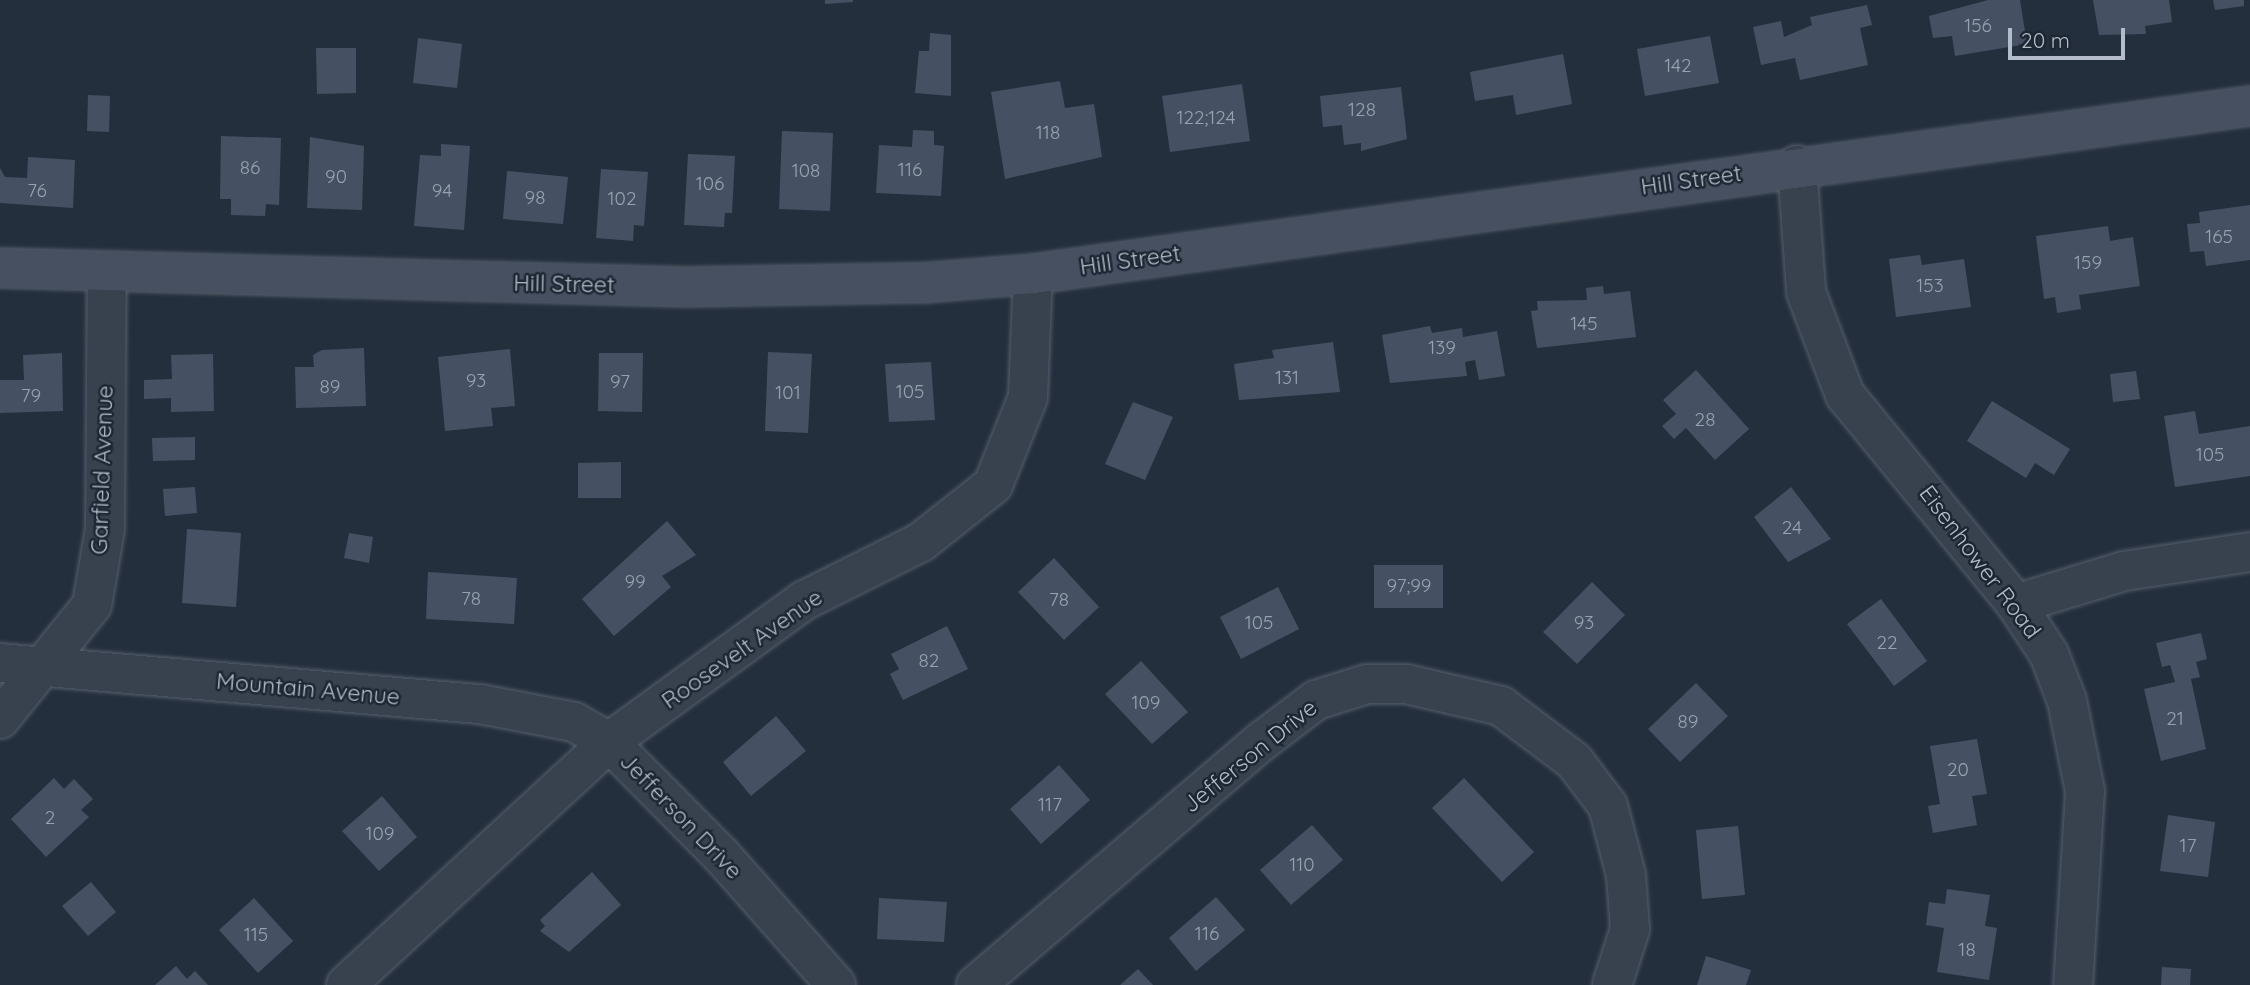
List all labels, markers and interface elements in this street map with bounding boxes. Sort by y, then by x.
scale bar [2012,14,2129,58]
house number: 156 [1964,15,1992,37]
text: 20 m [2021,27,2070,53]
house number: 142 [1664,55,1692,77]
house number: 128 [1348,99,1376,121]
house number: 122;124 [1176,107,1236,129]
house number: 118 [1036,122,1060,144]
house number: 86 [240,157,260,179]
house number: 116 [898,159,922,181]
street label: Hill Street [1639,159,1743,201]
house number: 108 [792,160,820,182]
house number: 90 [325,166,347,188]
house number: 106 [696,173,724,195]
house number: 76 [27,180,47,202]
house number: 94 [432,180,452,202]
house number: 98 [525,187,545,209]
house number: 102 [608,188,636,210]
house number: 165 [2205,226,2233,248]
street label: Hill Street [1078,239,1182,281]
house number: 159 [2074,252,2102,274]
street label: Hill Street [513,269,615,299]
house number: 153 [1916,275,1944,297]
house number: 145 [1570,313,1598,335]
house number: 139 [1428,337,1456,359]
house number: 131 [1275,367,1299,389]
house number: 93 [466,370,486,392]
house number: 97 [610,371,630,393]
house number: 89 [320,376,340,398]
house number: 105 [896,381,924,403]
house number: 101 [775,382,801,404]
house number: 79 [21,385,41,407]
street label: Garfield Avenue [85,385,119,555]
house number: 28 [1695,409,1715,431]
house number: 105 [2196,444,2224,466]
street label: Eisenhower Road [1913,480,2047,644]
house number: 24 [1782,517,1802,539]
house number: 99 [624,571,646,593]
house number: 97;99 [1387,575,1431,597]
street label: Roosevelt Avenue [656,583,828,715]
house number: 78 [461,588,481,610]
house number: 78 [1049,589,1069,611]
house number: 105 [1245,612,1273,634]
house number: 93 [1574,612,1594,634]
house number: 22 [1876,632,1898,654]
house number: 82 [919,650,939,672]
street label: Mountain Avenue [215,667,401,711]
house number: 109 [1132,692,1160,714]
street label: Jefferson Drive [1178,694,1322,818]
house number: 21 [2166,708,2184,730]
house number: 89 [1678,711,1698,733]
street label: Jefferson Drive [614,747,748,885]
house number: 20 [1947,759,1969,781]
house number: 117 [1038,794,1062,816]
house number: 2 [45,807,55,829]
house number: 109 [366,823,394,845]
house number: 17 [2180,835,2196,857]
house number: 110 [1289,854,1315,876]
house number: 116 [1195,923,1219,945]
house number: 115 [244,924,268,946]
house number: 18 [1958,939,1976,961]

